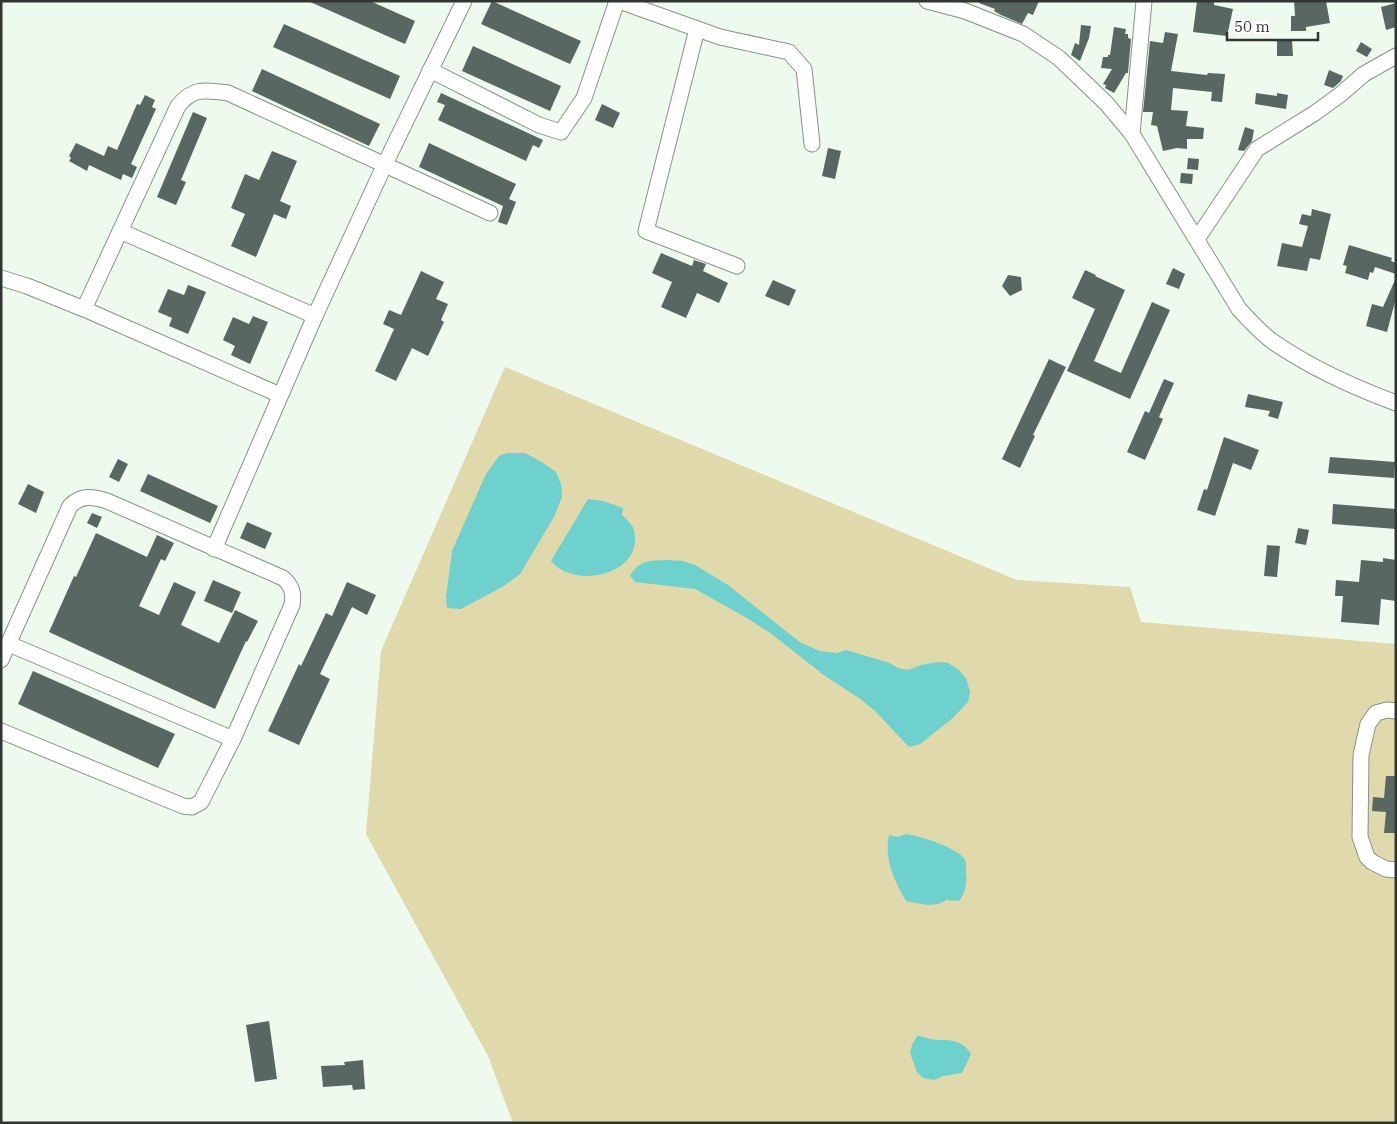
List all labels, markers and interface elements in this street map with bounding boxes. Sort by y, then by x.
scale bar [1227,10,1318,42]
text: 50 m [1234,17,1270,36]

